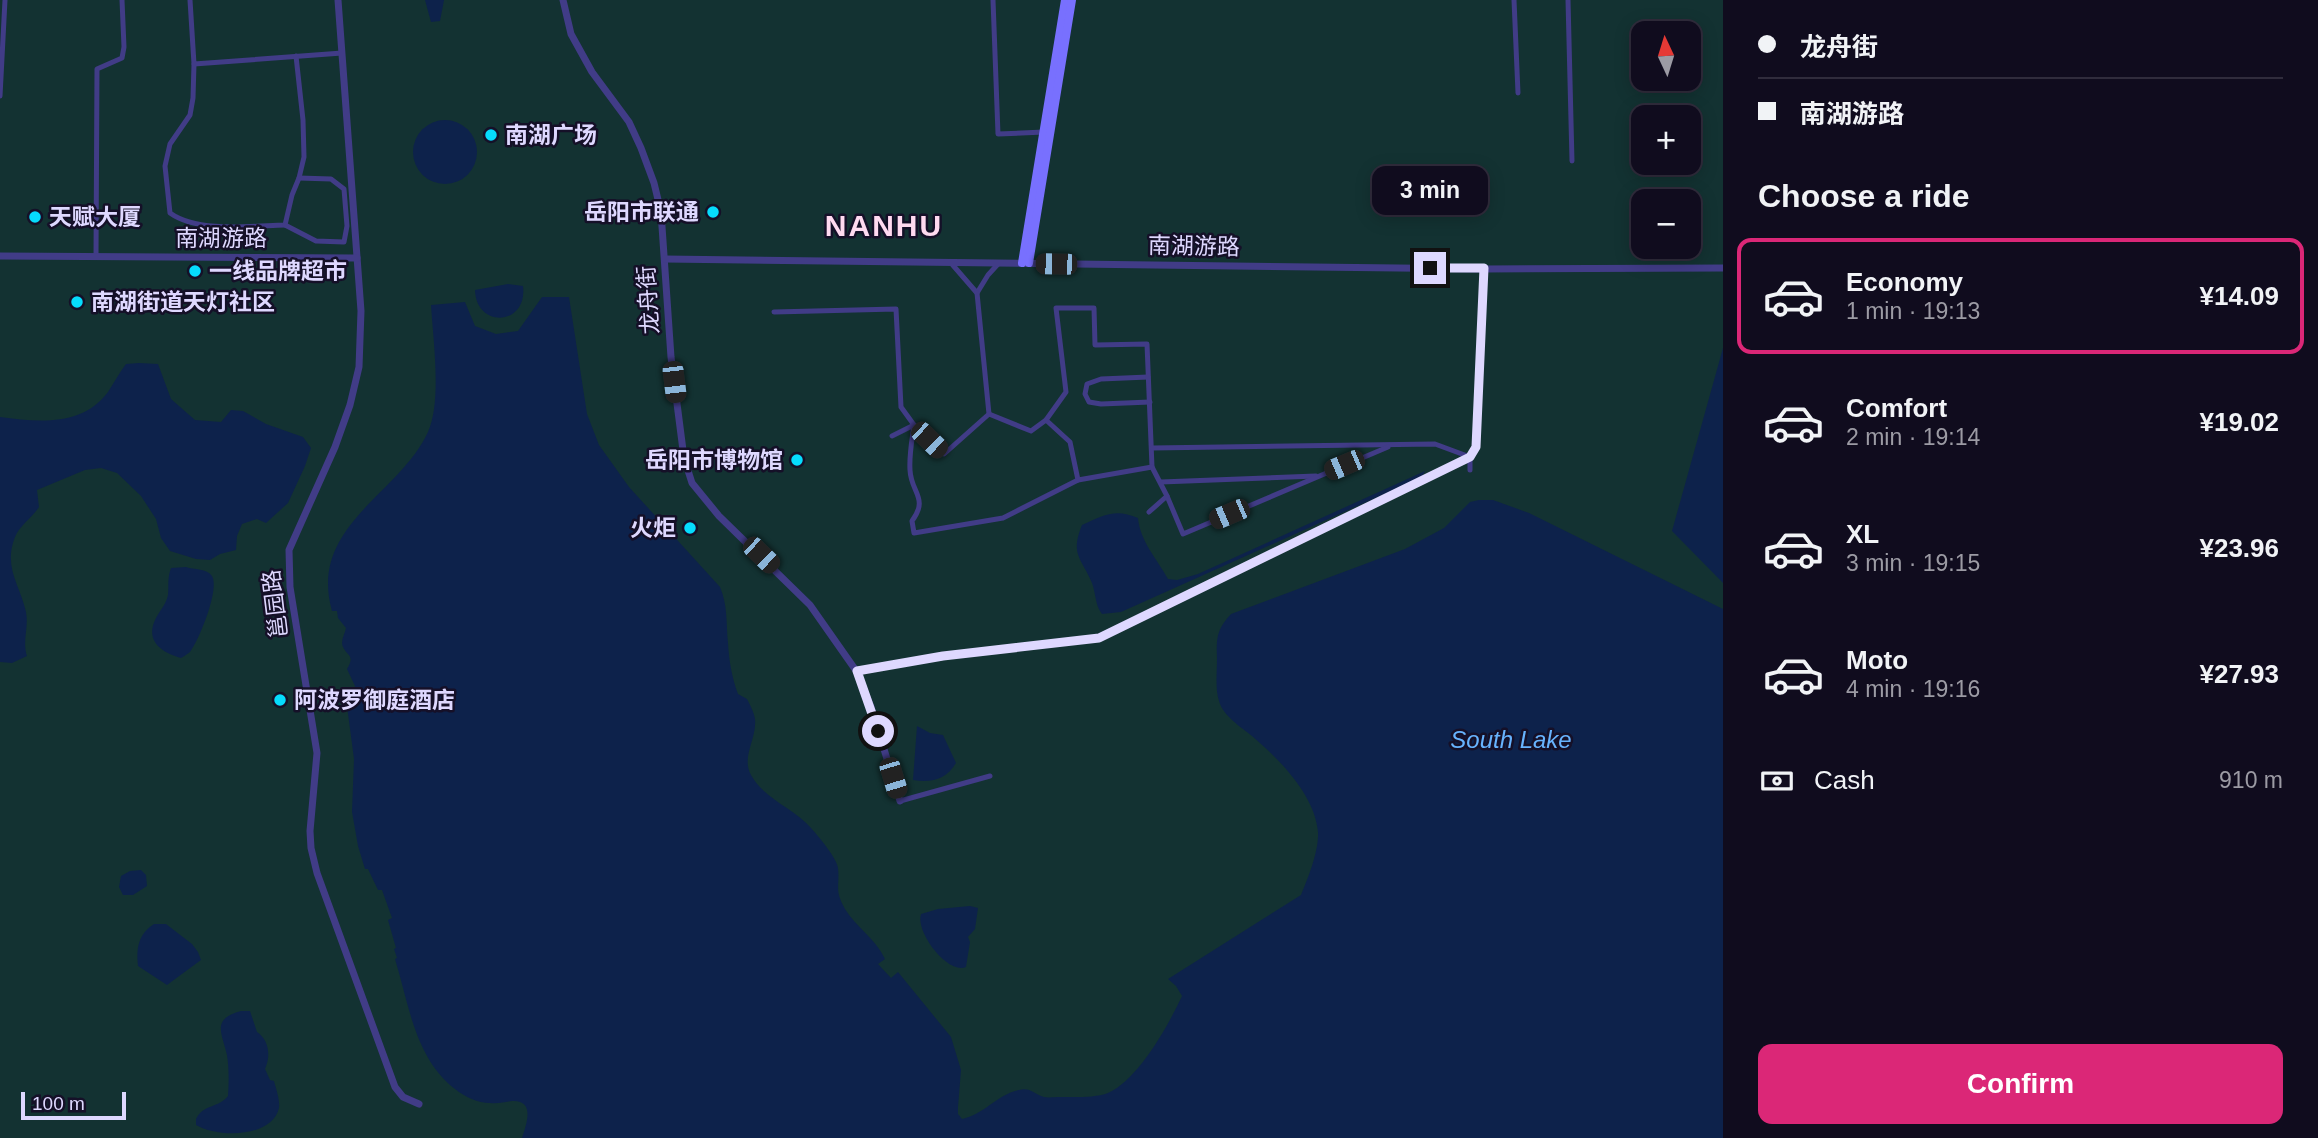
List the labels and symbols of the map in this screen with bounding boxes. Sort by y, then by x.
north arrow [1631,21,1701,91]
place label: 南湖广场 [505,122,597,148]
marker: 南湖广场 [483,127,499,143]
callout: 3 min [1372,166,1488,216]
place label: 岳阳市联通 [584,199,699,225]
place label: 天赋大厦 [49,204,141,230]
marker: 岳阳市联通 [705,204,721,220]
marker: 天赋大厦 [27,209,43,225]
district label: NANHU [825,209,943,242]
street label: 南湖游路 [175,225,267,251]
street label: 南湖游路 [1148,232,1240,260]
route end [1414,252,1446,284]
car [1035,253,1078,275]
place label: 一线品牌超市 [209,258,347,284]
marker: 一线品牌超市 [187,263,203,279]
street label: 龙舟街 [633,265,663,335]
place label: 南湖街道天灯社区 [91,289,275,315]
marker: 南湖街道天灯社区 [69,294,85,310]
car [662,360,687,404]
car [907,418,952,462]
place label: 岳阳市博物馆 [645,447,783,473]
car [1321,447,1368,483]
marker: 岳阳市博物馆 [789,452,805,468]
car [1206,496,1253,532]
place label: 火炬 [630,515,676,541]
marker: 火炬 [682,520,698,536]
car [739,533,784,577]
street label: 邕园路 [258,568,292,640]
place label: 阿波罗御庭酒店 [294,687,455,713]
marker: 阿波罗御庭酒店 [272,692,288,708]
route start [862,715,894,747]
water label: South Lake [1450,726,1572,753]
car [877,755,910,801]
scale bar [21,1089,126,1121]

